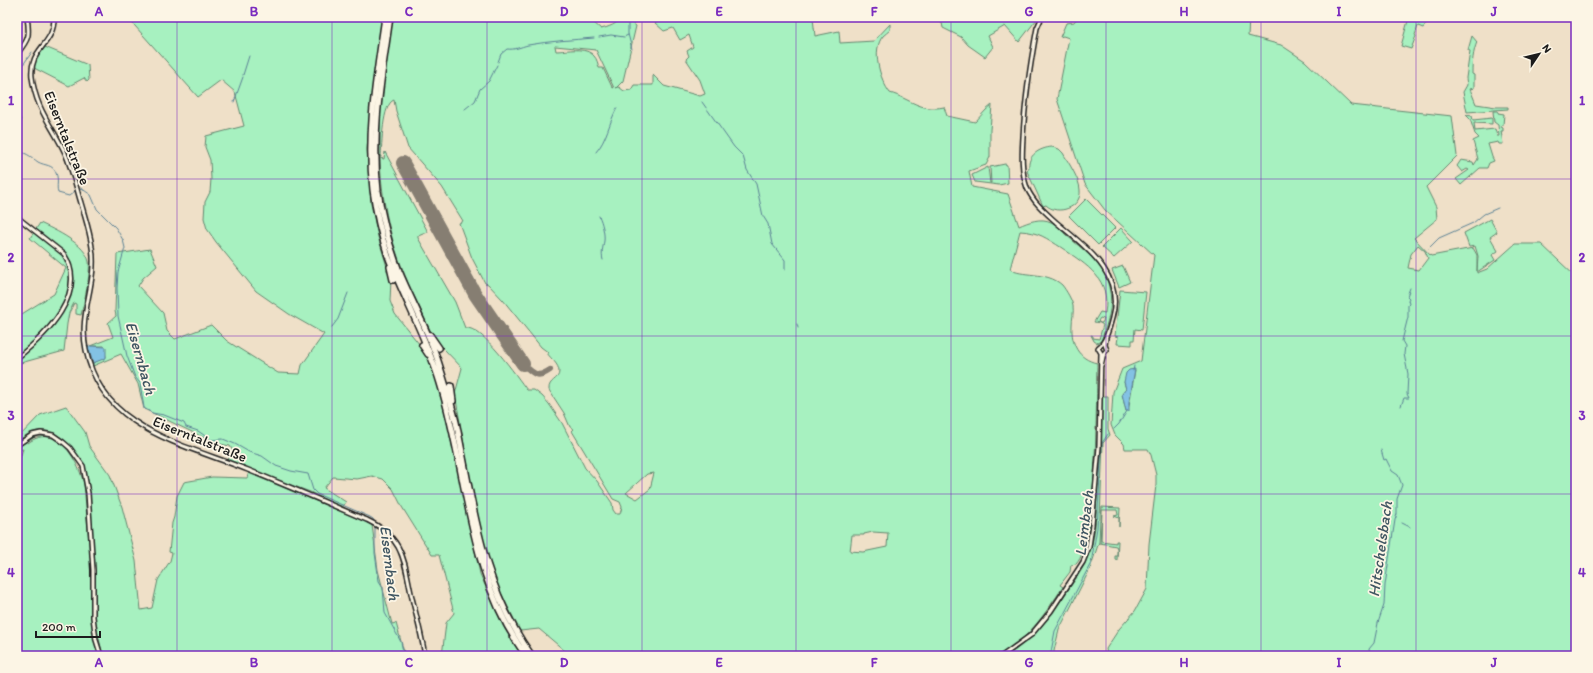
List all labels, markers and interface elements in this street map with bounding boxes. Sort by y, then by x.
text: A [94,4,104,19]
text: B [250,4,259,19]
text: C [405,4,414,19]
text: D [560,4,569,19]
text: E [715,4,723,19]
text: F [871,4,878,19]
text: G [1025,4,1034,19]
text: H [1180,4,1189,19]
text: I [1337,4,1342,19]
text: J [1490,4,1498,19]
north arrow [1519,34,1559,74]
text: N [1539,42,1554,55]
street label: Eiserntalstraße [40,88,94,188]
text: 1 [8,93,14,108]
text: 1 [1579,93,1585,108]
text: 2 [8,250,15,265]
text: 2 [1579,250,1586,265]
water label: Eisernbach [122,319,161,397]
text: 3 [7,408,15,423]
text: 3 [1578,408,1586,423]
street label: Eiserntalstraße [150,412,250,466]
water label: Leimbach [1071,489,1097,557]
water label: Hitschelsbach [1364,500,1396,598]
water label: Eisernbach [376,525,404,602]
text: 4 [7,565,15,580]
text: 4 [1578,565,1586,580]
scale bar [36,613,100,639]
text: 200 m [42,620,76,634]
text: A [94,655,104,670]
text: B [250,655,259,670]
text: C [405,655,414,670]
text: D [560,655,569,670]
text: E [715,655,723,670]
text: F [871,655,878,670]
text: G [1025,655,1034,670]
text: H [1180,655,1189,670]
text: I [1337,655,1342,670]
text: J [1490,655,1498,670]

